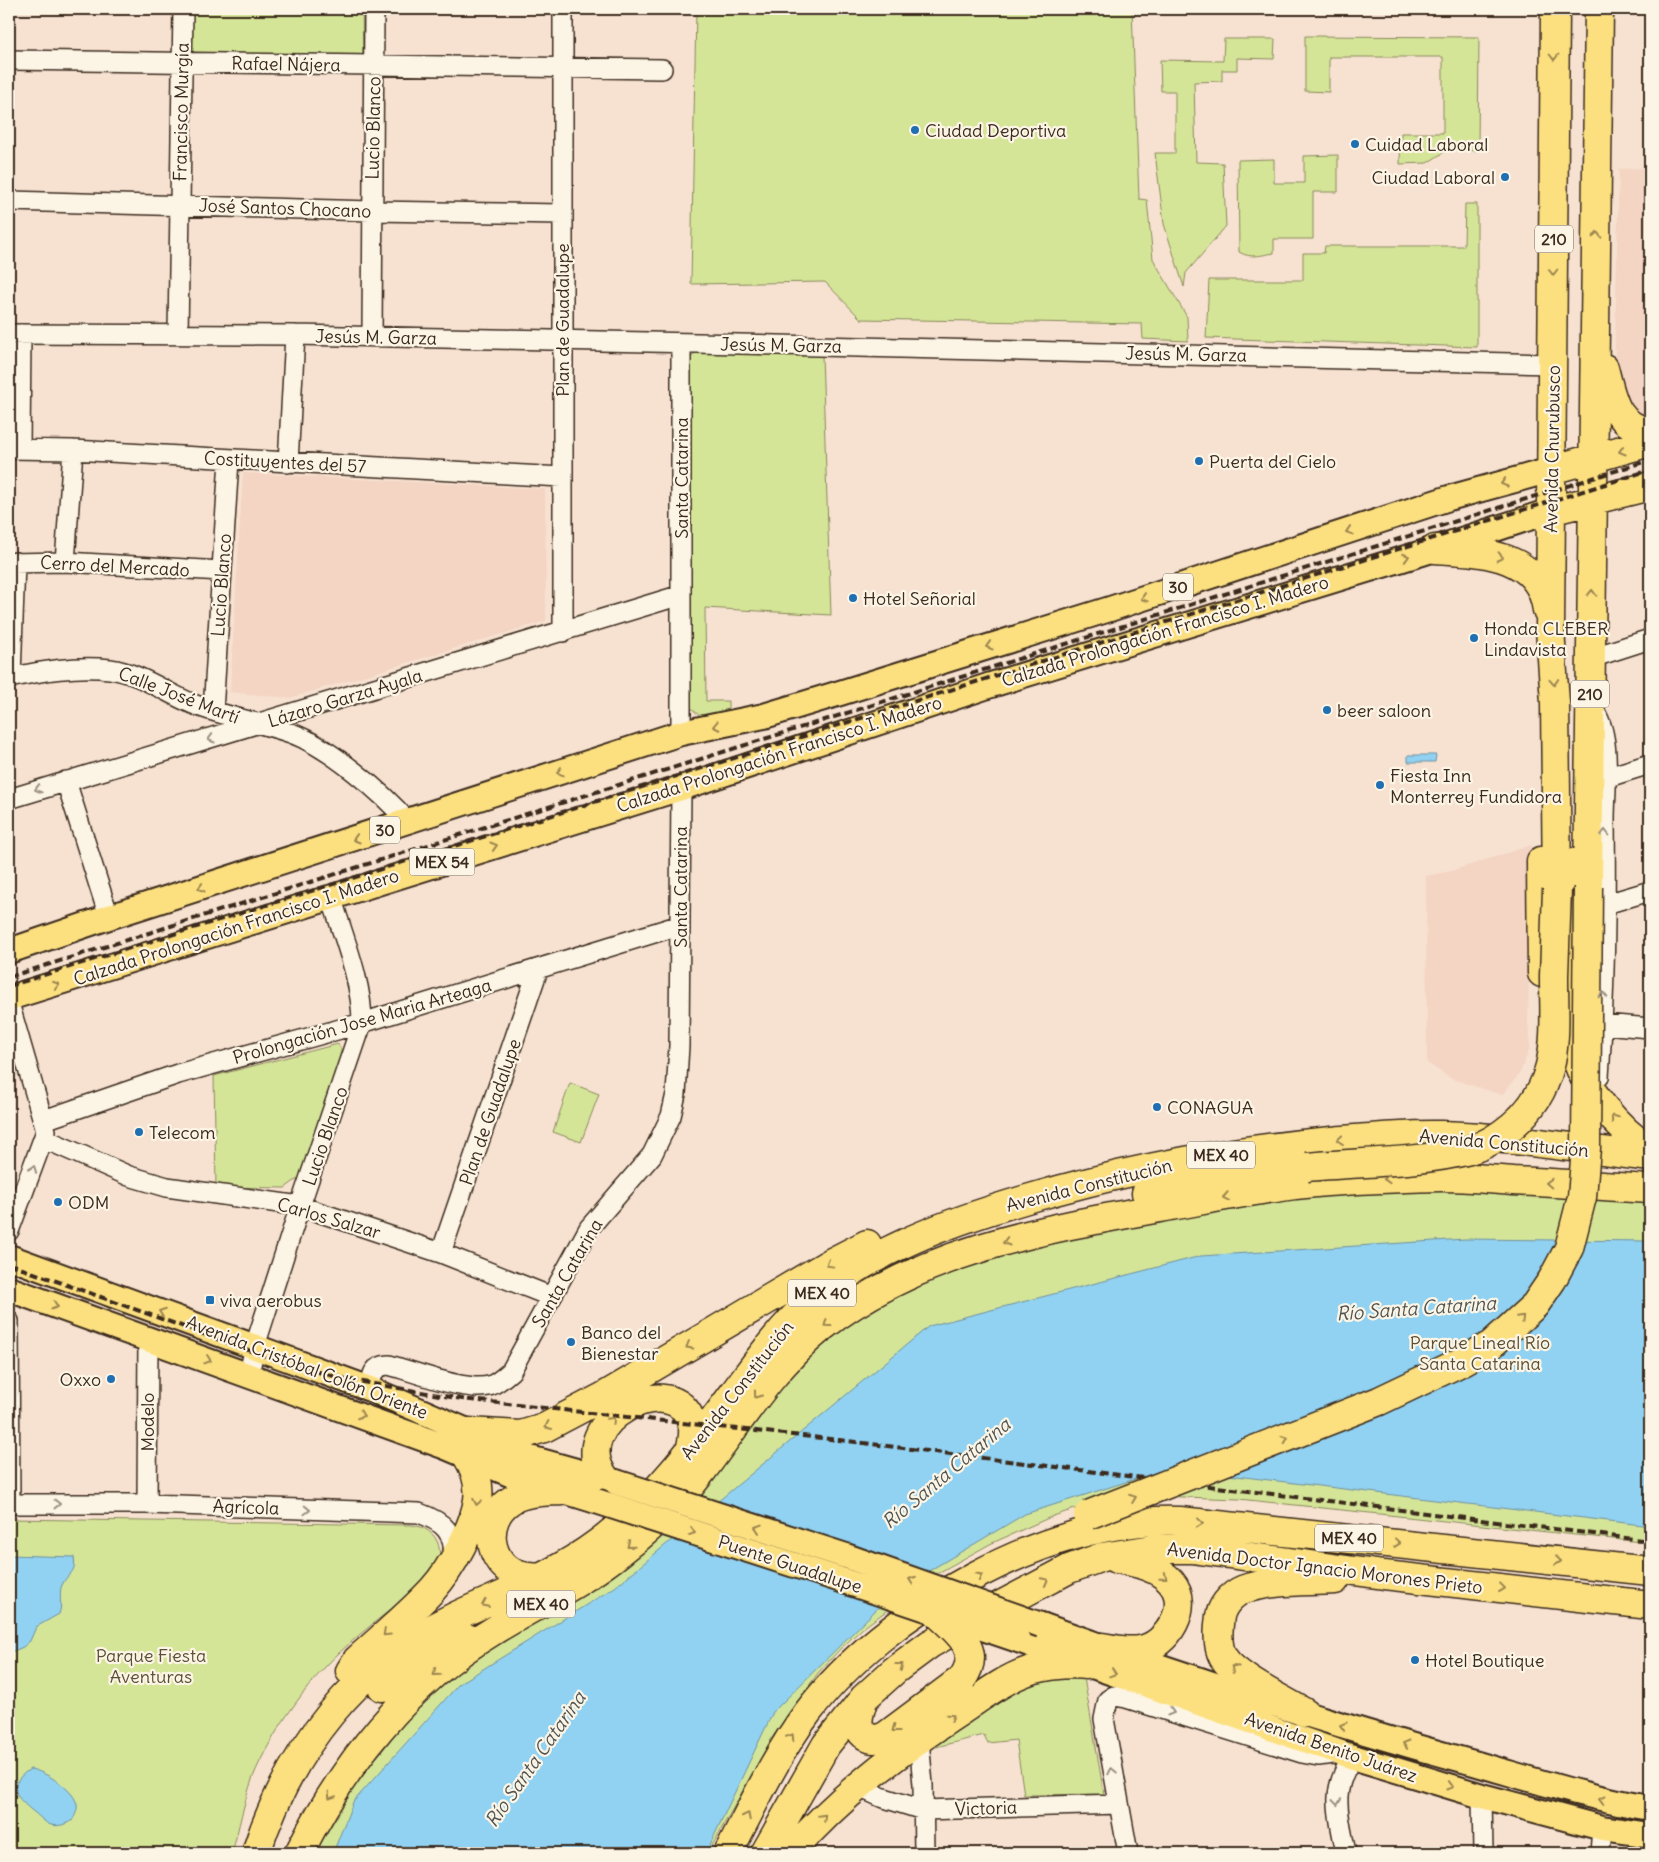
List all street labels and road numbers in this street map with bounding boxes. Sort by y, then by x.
street label: Francisco Murgía [168,43,194,181]
street label: Rafael Nájera [231,52,341,76]
street label: Lucio Blanco [361,76,385,180]
street label: José Santos Chocano [198,193,372,223]
road number: 210 [1535,225,1573,252]
street label: Plan de Guadalupe [551,243,574,397]
street label: Jesús M. Garza [315,324,437,350]
street label: Jesús M. Garza [720,332,842,358]
street label: Jesús M. Garza [1125,341,1247,367]
street label: Avenida Churubusco [1539,365,1565,533]
street label: Santa Catarina [670,417,693,539]
street label: Costituyentes del 57 [203,446,367,478]
street label: Lucio Blanco [206,533,236,637]
street label: Cerro del Mercado [40,551,190,581]
street label: Calzada Prolongación Francisco I. Madero [999,570,1331,692]
road number: 30 [1163,574,1193,600]
street label: Calle José Martí [115,661,243,729]
street label: Lázaro Garza Ayala [265,664,425,732]
road number: 210 [1571,681,1609,708]
street label: Calzada Prolongación Francisco I. Madero [613,690,945,818]
road number: 30 [370,816,400,844]
street label: Santa Catarina [669,826,692,948]
road number: MEX 54 [410,849,474,876]
street label: Calzada Prolongación Francisco I. Madero [70,863,402,991]
street label: Prolongación Jose Maria Arteaga [230,973,494,1069]
street label: Plan de Guadalupe [454,1036,526,1188]
street label: Lucio Blanco [297,1083,353,1189]
street label: Avenida Constitución [1418,1124,1590,1162]
road number: MEX 40 [1187,1142,1255,1168]
street label: Avenida Constitución [1004,1153,1174,1217]
street label: Carlos Salzar [275,1192,384,1244]
street label: Santa Catarina [527,1215,607,1331]
road number: MEX 40 [788,1280,856,1306]
street label: Avenida Cristóbal Colón Oriente [183,1310,431,1424]
street label: Avenida Constitución [676,1316,798,1464]
street label: Modelo [136,1393,159,1451]
street label: Agrícola [212,1494,280,1520]
road number: MEX 40 [1315,1525,1383,1552]
street label: Puente Guadalupe [715,1530,865,1598]
street label: Avenida Doctor Ignacio Morones Prieto [1166,1537,1484,1599]
road number: MEX 40 [507,1590,575,1618]
street label: Avenida Benito Juárez [1242,1707,1421,1787]
street label: Victoria [954,1795,1018,1821]

